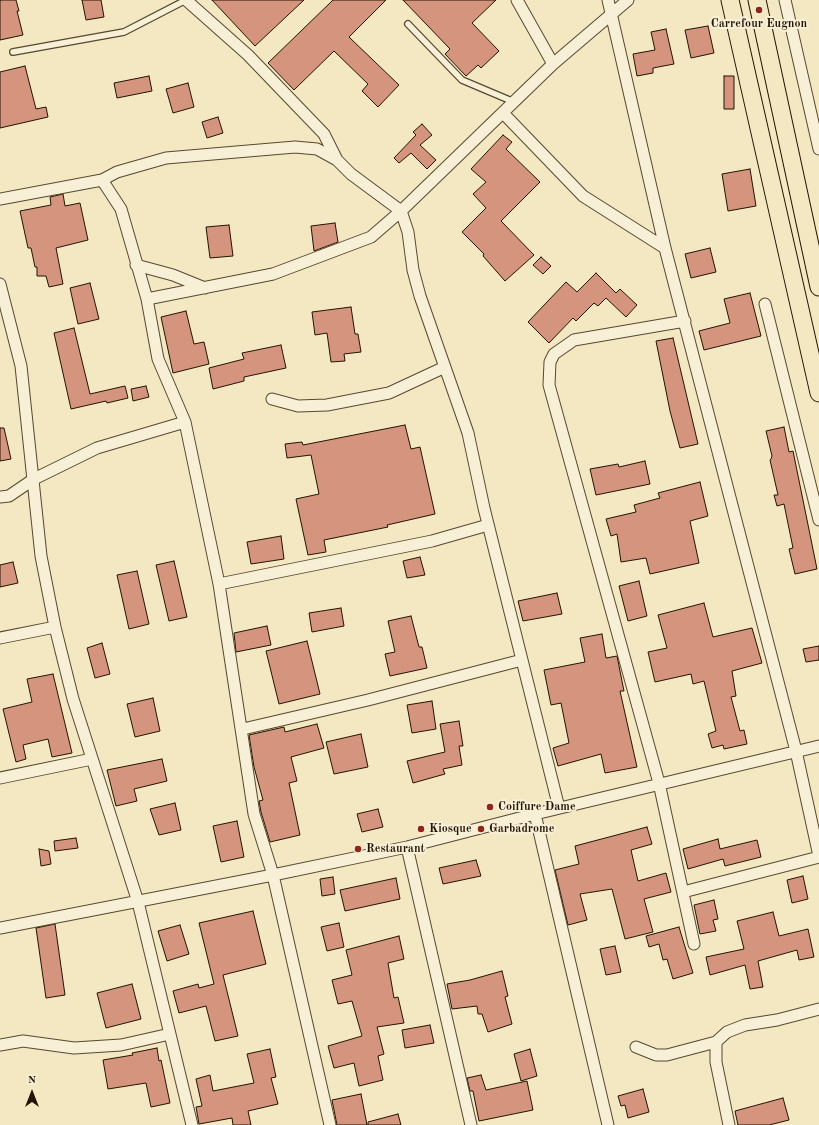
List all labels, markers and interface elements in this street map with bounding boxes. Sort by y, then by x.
marker: Carrefour Eugnon [754,5,764,15]
place label: Carrefour Eugnon [711,17,807,31]
place label: Coiffure Dame [498,800,576,814]
marker: Coiffure Dame [485,802,495,812]
place label: Kiosque [429,822,472,836]
place label: Garbadrome [489,822,554,836]
marker: Kiosque [416,824,426,834]
marker: Garbadrome [476,824,486,834]
place label: Restaurant [366,842,425,856]
marker: Restaurant [353,844,363,854]
north arrow [12,1073,52,1113]
text: N [28,1075,36,1086]

